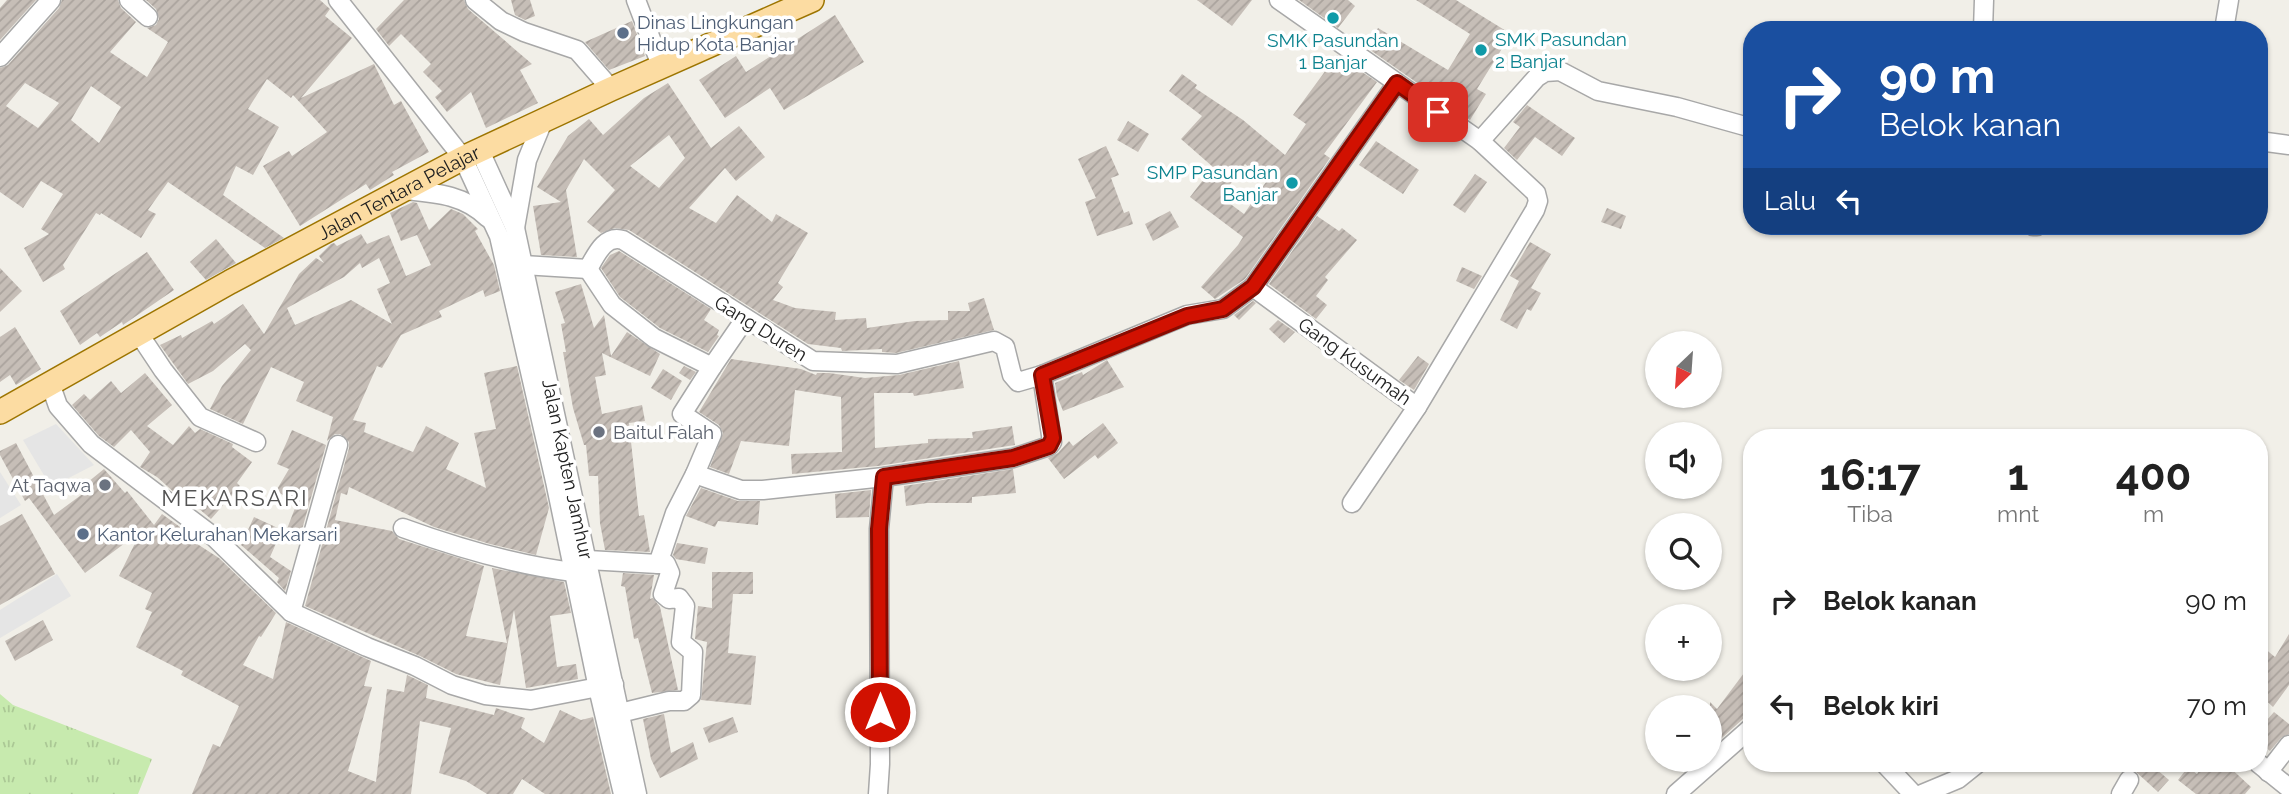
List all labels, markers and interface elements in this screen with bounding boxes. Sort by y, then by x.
marker: SMK Pasundan 1 Banjar [1325,10,1341,26]
place label: Dinas Lingkungan Hidup Kota Banjar [637,11,795,55]
marker: Dinas Lingkungan Hidup Kota Banjar [615,25,631,41]
place label: SMK Pasundan 2 Banjar [1495,28,1627,72]
place label: SMK Pasundan 1 Banjar [1267,29,1399,73]
marker: SMK Pasundan 2 Banjar [1473,42,1489,58]
text: 90 m [1879,47,1995,104]
icon: right [1764,49,1855,140]
pin [1408,82,1468,142]
icon: arrive [1419,93,1457,131]
text: Belok kanan [1879,106,2061,143]
street label: Jalan Tentara Pelajar [314,141,483,244]
place label: SMP Pasundan Banjar [1147,161,1278,205]
marker: SMP Pasundan Banjar [1284,175,1300,191]
icon: left [1830,182,1868,220]
text: Lalu [1764,186,1816,216]
street label: Gang Duren [711,291,811,365]
street label: Gang Kusumah [1294,313,1416,409]
north arrow [1645,331,1722,408]
map controls [1645,331,1722,772]
street label: Jalan Kapten Jamhur [538,377,598,561]
place label: Baitul Falah [613,421,714,443]
button: sound [1645,422,1722,499]
marker: Baitul Falah [591,424,607,440]
text: 16:17 [1820,451,1921,500]
text: 1 [2008,451,2029,500]
text: 400 [2116,451,2191,500]
place label: At Taqwa [11,474,91,496]
marker: At Taqwa [97,477,113,493]
district label: MEKARSARI [161,484,309,511]
text: Tiba [1847,500,1893,527]
text: mnt [1997,500,2039,527]
text: m [2143,500,2164,527]
button: search [1645,513,1722,590]
place label: Kantor Kelurahan Mekarsari [97,523,338,545]
marker: Kantor Kelurahan Mekarsari [75,526,91,542]
icon: right [1764,582,1802,620]
text: Belok kanan [1823,586,1977,616]
text: 90 m [2185,586,2247,616]
button: + [1645,604,1722,681]
position arrow [843,675,917,749]
icon: left [1764,687,1802,725]
text: Belok kiri [1823,691,1939,721]
text: 70 m [2187,691,2247,721]
button: − [1645,695,1722,772]

